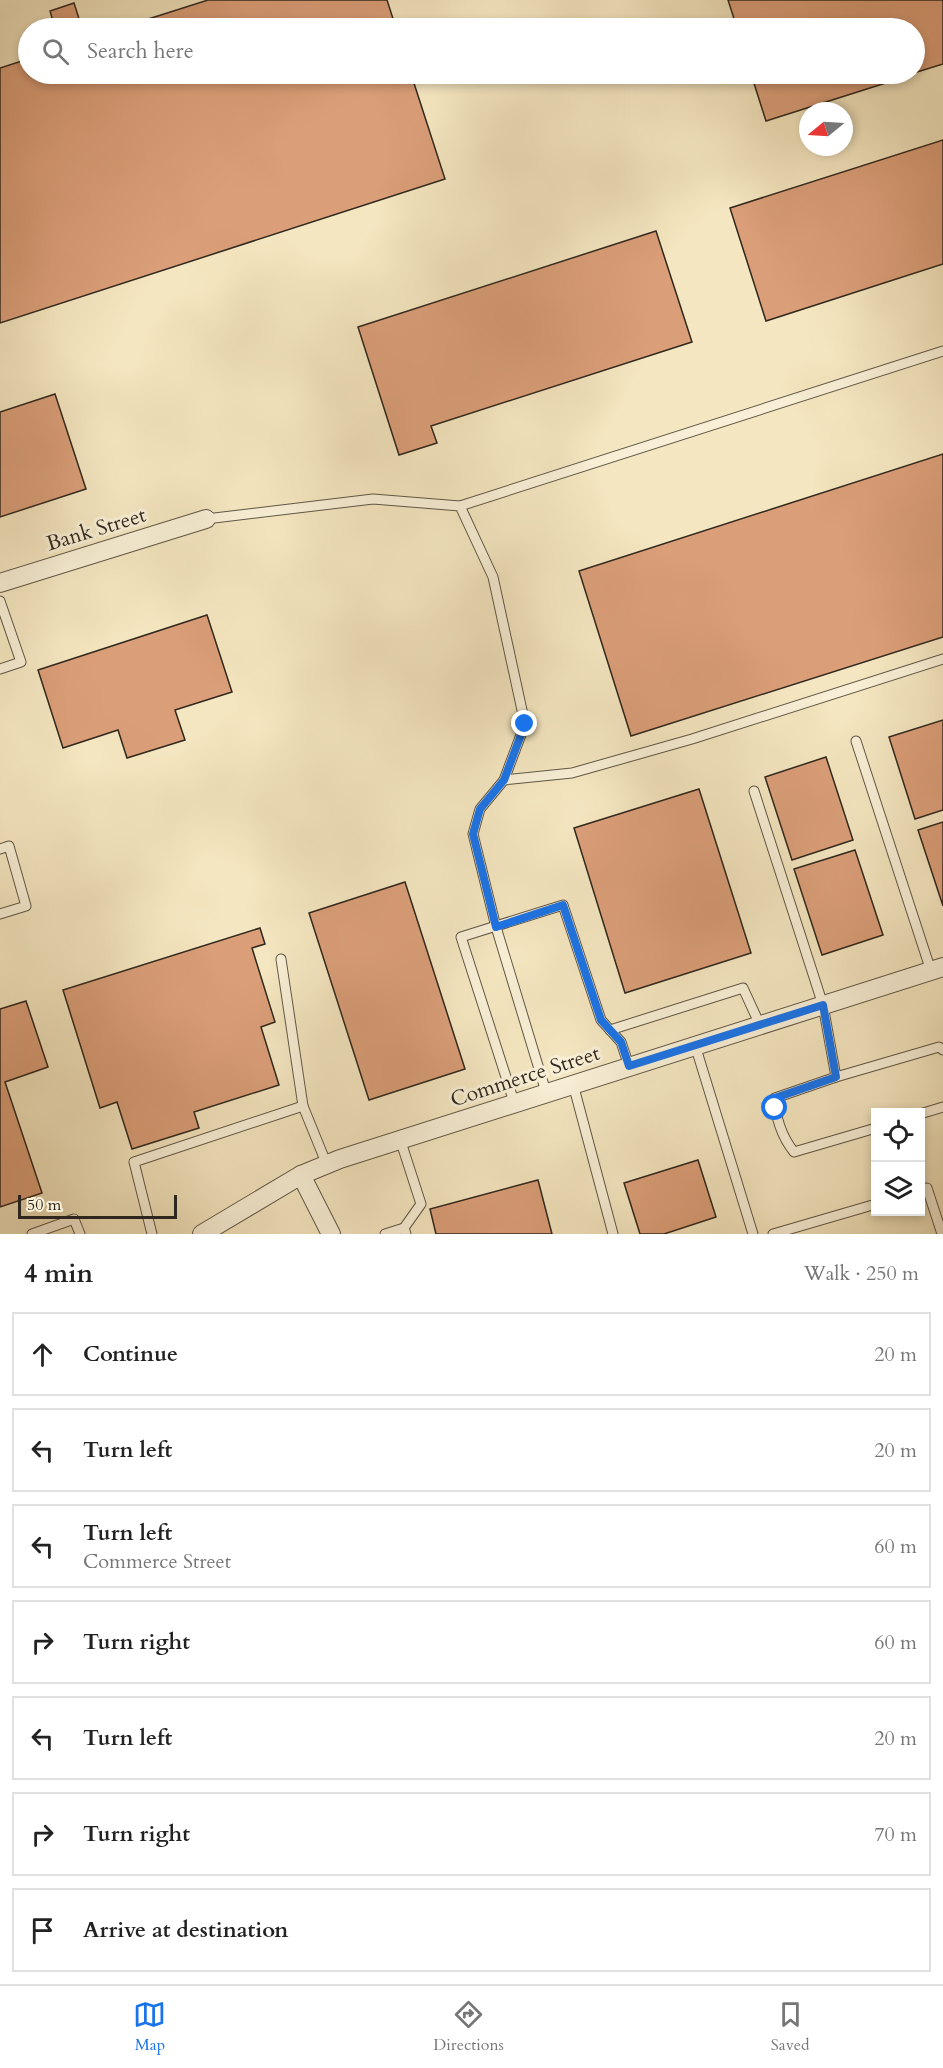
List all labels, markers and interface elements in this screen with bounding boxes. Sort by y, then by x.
search box [18,18,925,84]
icon: search [39,35,72,68]
text: Search here [87,36,194,66]
north arrow [799,102,853,156]
street label: Bank Street [43,500,150,558]
route end [511,710,537,736]
street label: Commerce Street [447,1039,604,1114]
route start [761,1094,787,1120]
map controls [871,1108,925,1216]
button: locate [871,1108,925,1162]
button: layers [871,1162,925,1216]
scale bar [18,1192,177,1220]
text: 50 m [27,1194,61,1216]
text: 4 min [24,1256,93,1291]
text: Walk · 250 m [804,1260,919,1287]
icon: ahead [26,1338,59,1371]
text: Continue [83,1339,178,1369]
text: 20 m [874,1341,917,1368]
icon: left [26,1434,59,1467]
text: Turn left [83,1435,172,1465]
text: 20 m [874,1437,917,1464]
text: Turn left [83,1518,172,1548]
icon: left [26,1530,59,1563]
text: 60 m [874,1533,917,1560]
text: Commerce Street [83,1548,231,1575]
icon: right [26,1626,59,1659]
text: Turn right [83,1627,190,1657]
text: 60 m [874,1629,917,1656]
icon: left [26,1722,59,1755]
text: Turn left [83,1723,172,1753]
text: 20 m [874,1725,917,1752]
icon: right [26,1818,59,1851]
text: Turn right [83,1819,190,1849]
text: 70 m [874,1821,917,1848]
icon: arrive [26,1914,59,1947]
text: Arrive at destination [83,1915,288,1945]
tab: Map [133,1998,166,2056]
tab: Directions [433,1998,504,2056]
tab: Saved [771,1998,810,2056]

